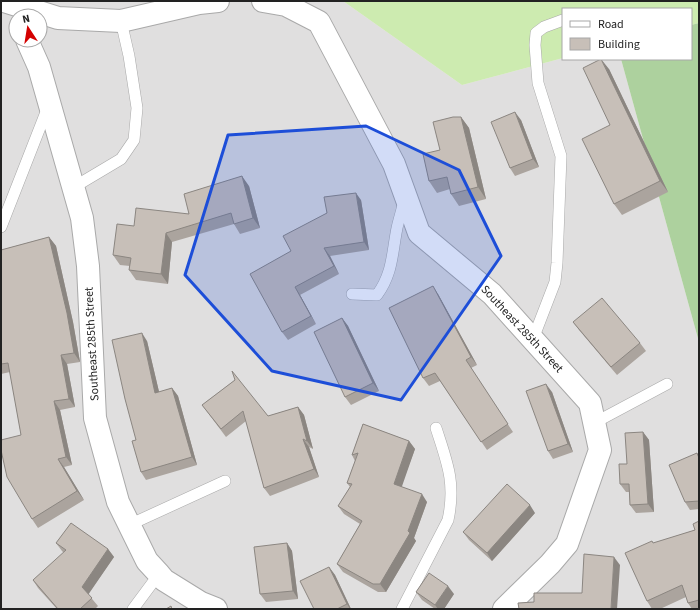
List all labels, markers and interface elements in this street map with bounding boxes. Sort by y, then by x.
north arrow [8,8,48,48]
legend [562,8,692,60]
text: N [21,11,31,27]
text: Road [598,16,624,33]
text: Building [598,36,640,53]
street label: Southeast 285th Street [477,281,567,377]
street label: Southeast 285th Street [81,287,103,401]

